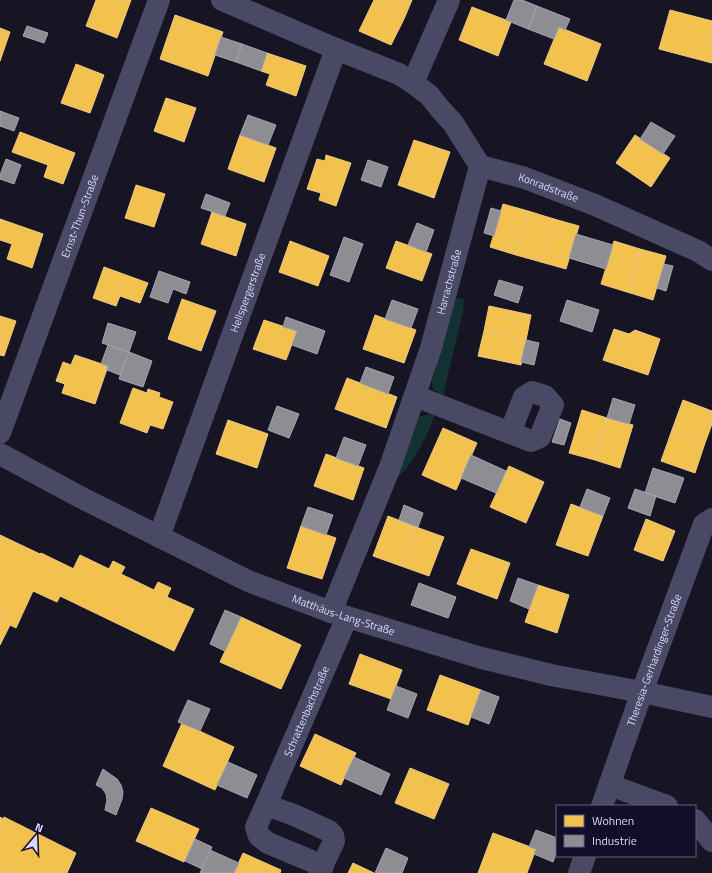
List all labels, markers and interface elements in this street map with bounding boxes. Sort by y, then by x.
street label: Konradstraße [517,169,581,206]
street label: Ernst-Thun-Straße [57,172,102,260]
street label: Harrachstraße [432,247,465,316]
street label: Hellspergerstraße [226,250,270,335]
street label: Matthäus-Lang-Straße [290,590,397,639]
street label: Theresia-Gerhardinger-Straße [623,591,686,728]
street label: Schrattenbachstraße [280,663,333,759]
legend [556,805,696,857]
text: Wohnen [592,811,634,830]
north arrow [16,817,56,857]
text: N [33,819,45,836]
text: Industrie [592,831,637,850]

